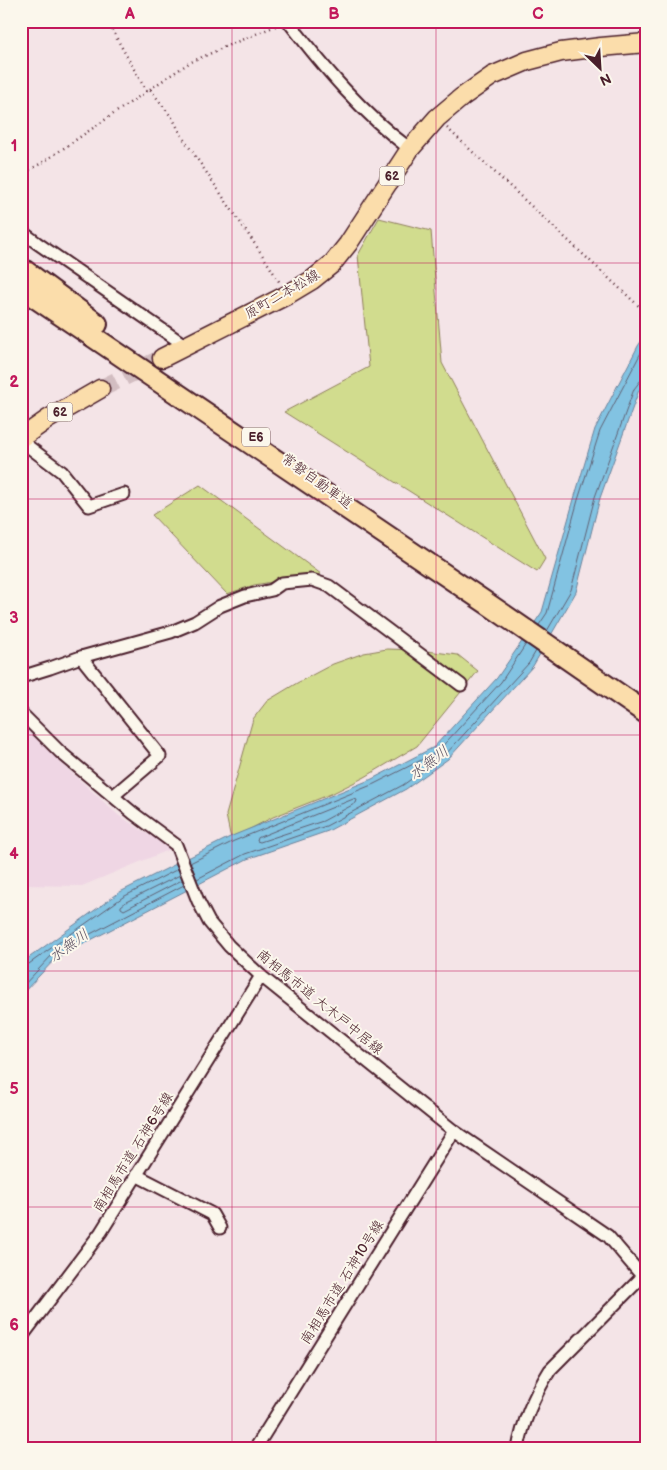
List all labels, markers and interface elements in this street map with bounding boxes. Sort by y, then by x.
text: A [124,5,135,24]
text: B [328,5,340,24]
text: C [532,5,544,24]
north arrow [574,42,624,92]
text: N [597,69,614,89]
text: 1 [11,137,17,156]
road number: 62 [380,167,404,186]
street label: 原町二本松線 [241,266,323,322]
text: 2 [9,373,19,392]
road number: 62 [48,402,72,422]
road number: E6 [242,428,270,447]
street label: 常磐自動車道 [278,449,356,513]
text: 3 [9,609,19,628]
water label: 水無川 [405,742,453,784]
text: 4 [9,845,19,864]
water label: 水無川 [45,925,93,967]
street label: 南相馬市道 大木戸中居線 [253,946,387,1058]
text: 5 [9,1080,19,1099]
street label: 南相馬市道 石神6号線 [89,1089,177,1215]
street label: 南相馬市道 石神10号線 [297,1217,387,1347]
text: 6 [9,1316,19,1335]

